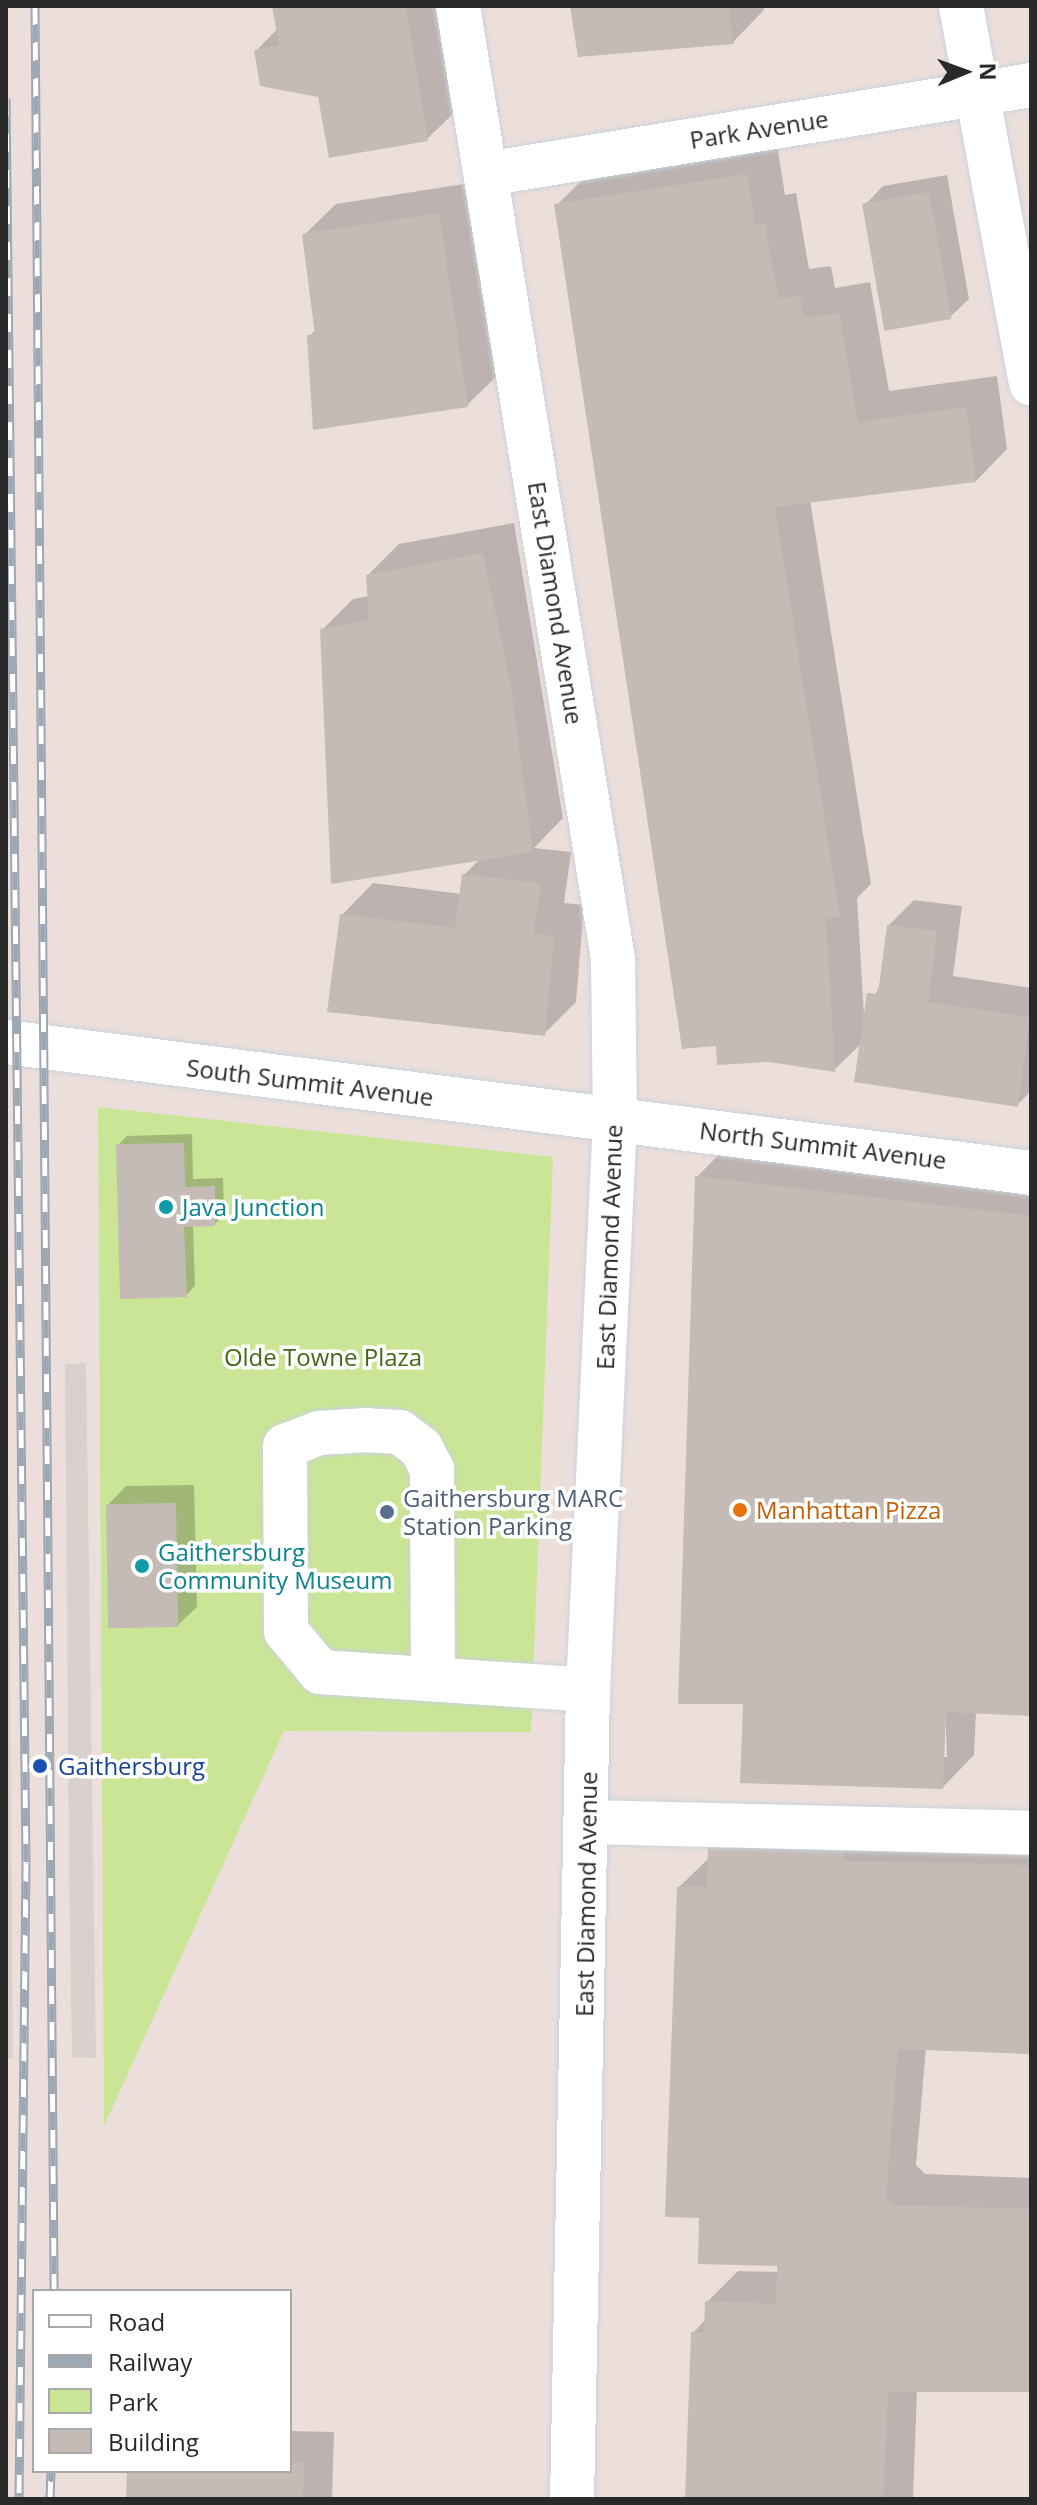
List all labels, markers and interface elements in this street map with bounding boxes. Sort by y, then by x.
north arrow [925,32,1005,112]
text: N [974,62,1004,81]
street label: Park Avenue [688,104,830,154]
street label: East Diamond Avenue [523,479,589,727]
street label: South Summit Avenue [185,1053,435,1111]
street label: North Summit Avenue [698,1116,948,1174]
street label: East Diamond Avenue [590,1124,628,1370]
place label: Java Junction [182,1193,324,1221]
marker: Java Junction [157,1198,175,1216]
park label: Olde Towne Plaza [224,1343,422,1371]
place label: Gaithersburg MARC Station Parking [403,1484,623,1540]
place label: Manhattan Pizza [756,1496,941,1524]
marker: Manhattan Pizza [731,1501,749,1519]
marker: Gaithersburg MARC Station Parking [378,1503,396,1521]
place label: Gaithersburg Community Museum [158,1538,392,1594]
marker: Gaithersburg Community Museum [133,1557,151,1575]
place label: Gaithersburg [58,1752,205,1780]
marker: Gaithersburg [29,1755,51,1777]
street label: East Diamond Avenue [569,1771,603,2017]
legend [32,2289,292,2473]
text: Road [108,2305,165,2338]
text: Railway [108,2345,192,2378]
text: Park [108,2385,158,2418]
text: Building [108,2425,199,2458]

